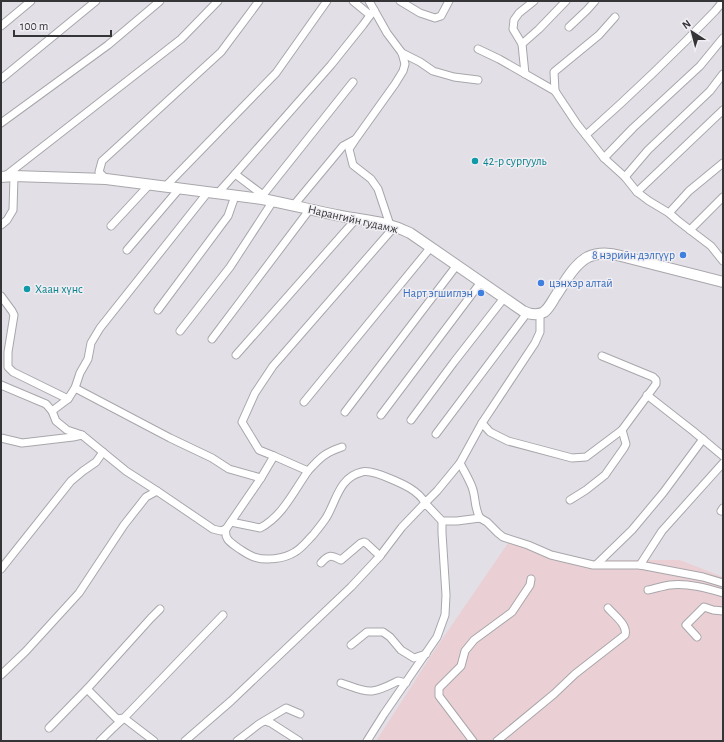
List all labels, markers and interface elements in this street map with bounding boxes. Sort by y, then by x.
scale bar [14,12,111,38]
north arrow [672,12,712,52]
text: N [680,18,693,31]
text: 100 m [20,20,48,32]
place label: 42-p сургууль [483,155,547,168]
marker: 42-p сургууль [470,156,480,166]
street label: Нарангийн гудамж [307,203,399,236]
place label: 8 нэрийн дэлгүүр [592,249,675,261]
marker: 8 нэрийн дэлгүүр [678,250,688,260]
place label: цэнхэр алтай [549,277,613,289]
marker: цэнхэр алтай [536,278,546,288]
place label: Хаан хүнс [35,283,83,295]
marker: Хаан хүнс [22,284,32,294]
place label: Нарт эгшиглэн [403,287,473,299]
marker: Нарт эгшиглэн [476,288,486,298]

